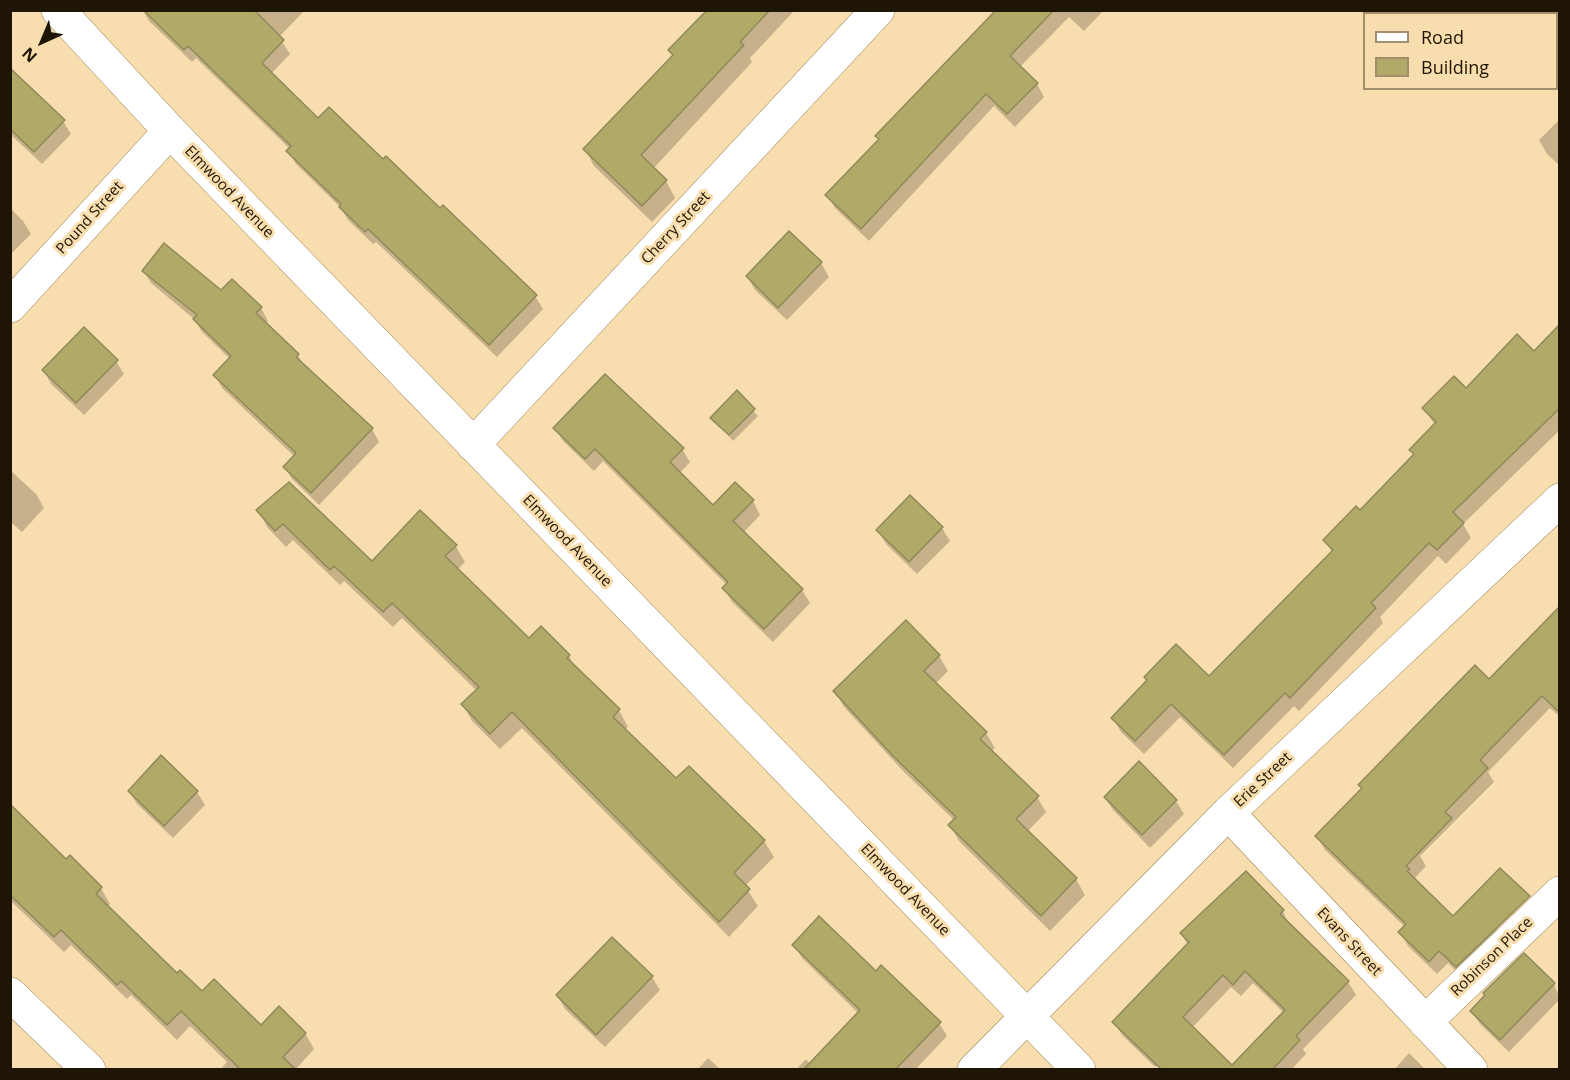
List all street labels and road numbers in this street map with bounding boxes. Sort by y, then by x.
street label: Elmwood Avenue [181,142,277,242]
street label: Pound Street [53,178,127,258]
street label: Cherry Street [638,188,714,268]
street label: Elmwood Avenue [519,491,615,591]
street label: Erie Street [1230,749,1296,811]
street label: Elmwood Avenue [857,840,953,940]
street label: Evans Street [1313,904,1385,980]
street label: Robinson Place [1447,914,1537,1000]

